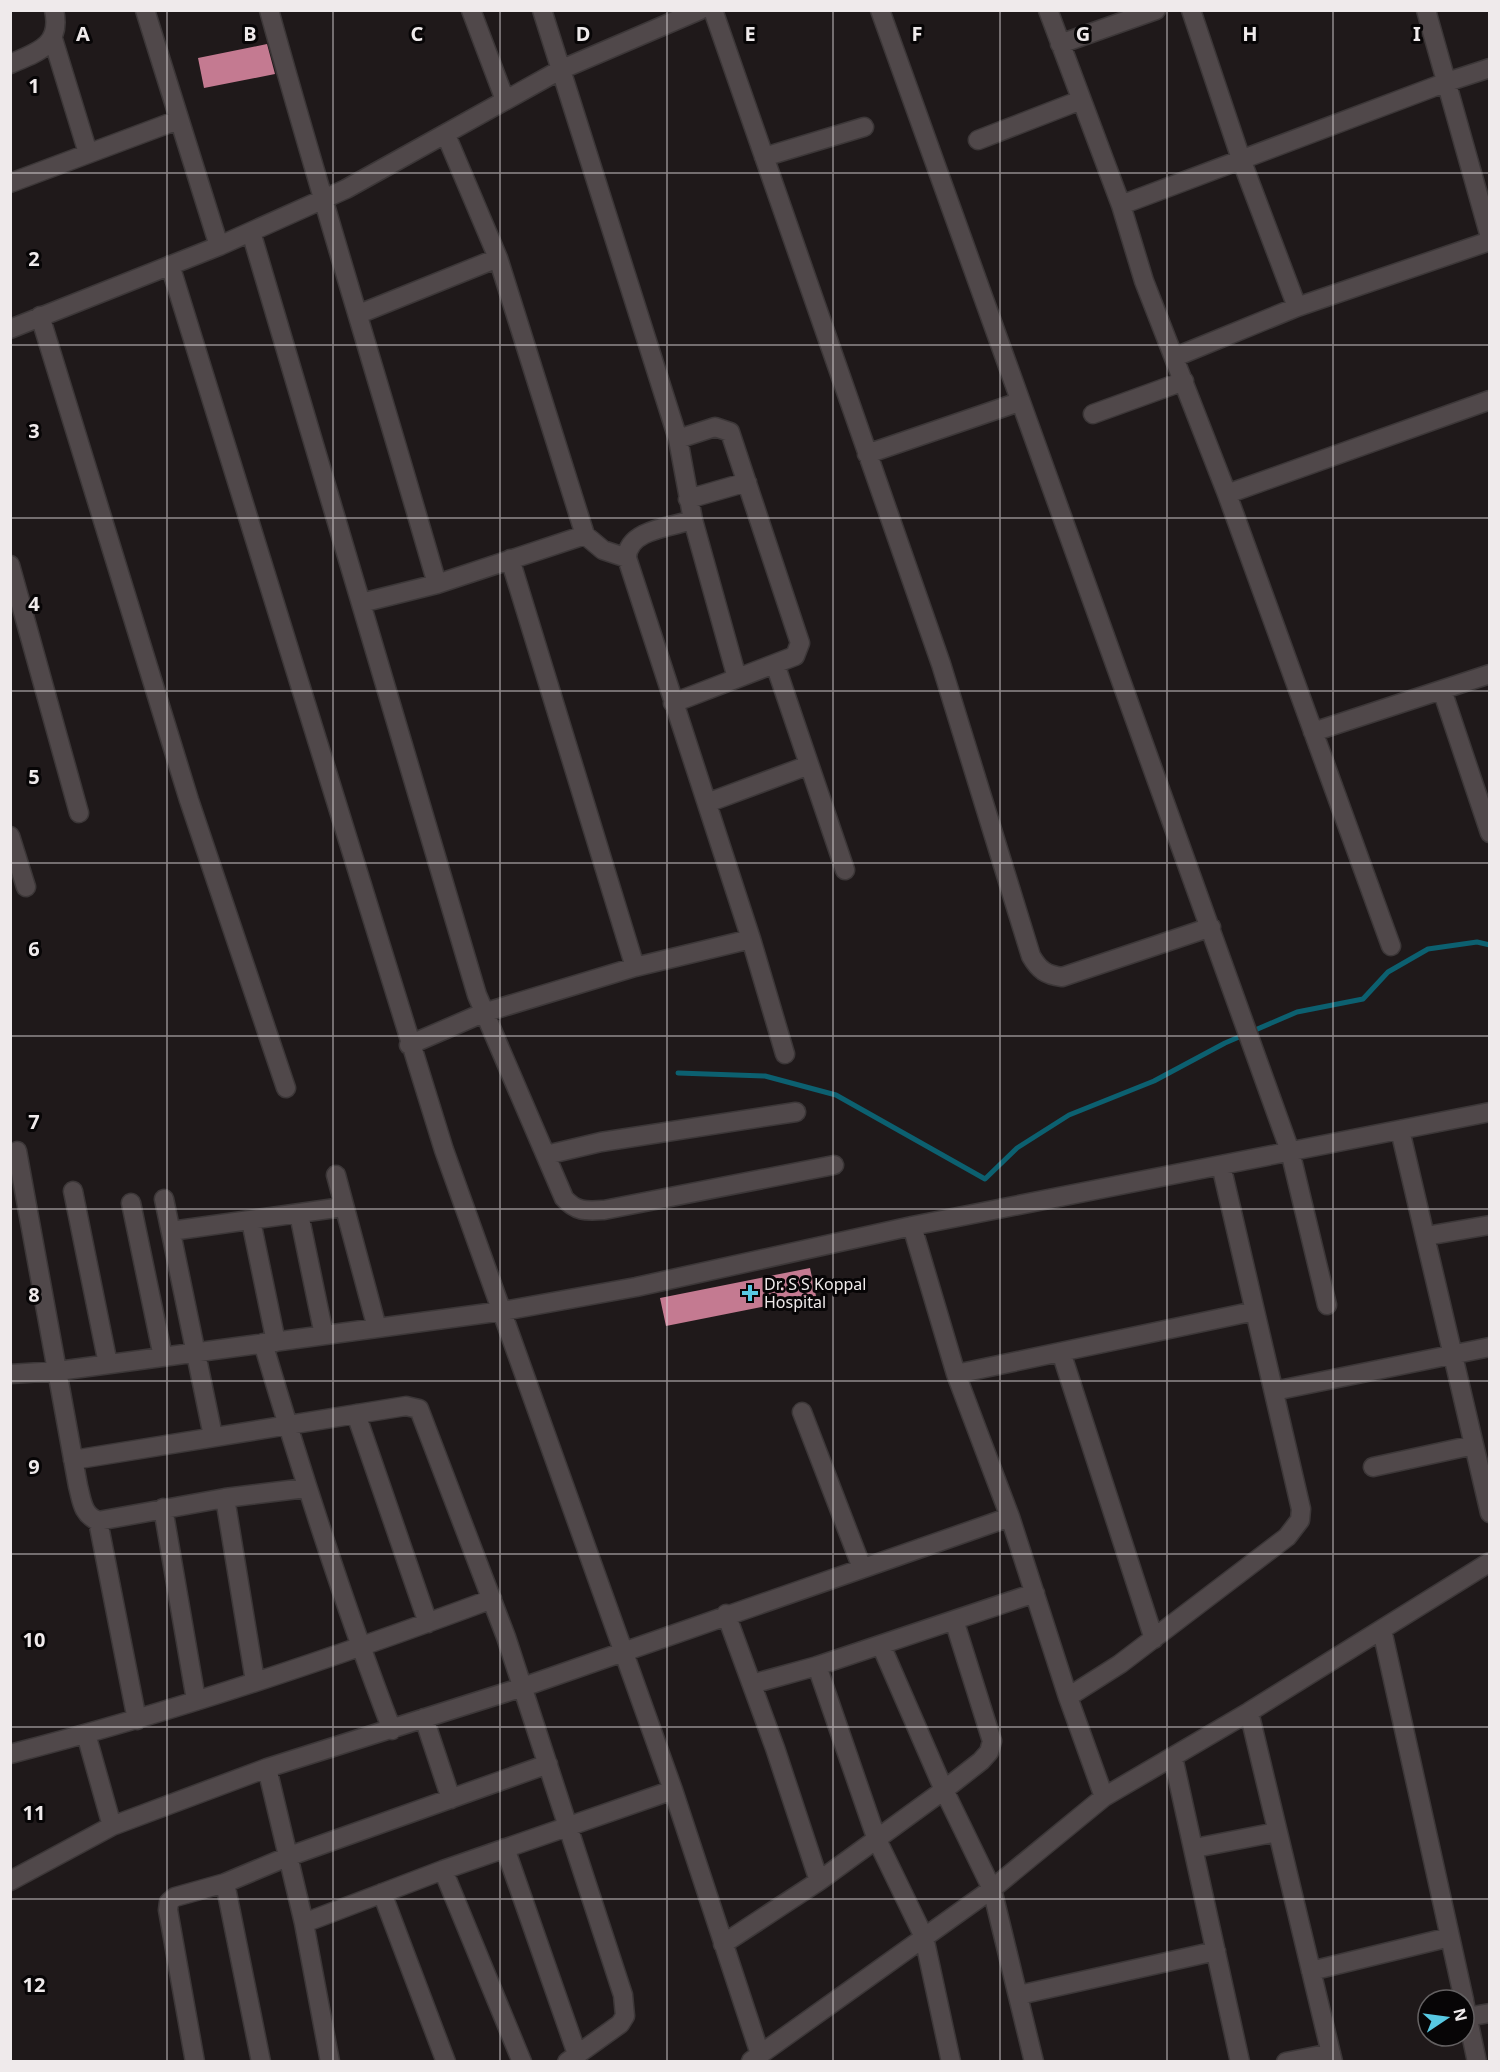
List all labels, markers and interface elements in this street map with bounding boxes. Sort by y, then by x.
text: A [76,20,90,47]
text: B [243,20,257,47]
text: C [411,20,424,47]
text: D [576,20,590,47]
text: E [744,20,756,47]
text: F [912,20,922,47]
text: G [1076,20,1090,47]
text: H [1242,20,1258,47]
text: I [1413,20,1421,47]
text: 1 [28,72,40,99]
text: 2 [28,245,40,272]
text: 3 [28,417,40,444]
text: 4 [28,590,40,617]
text: 5 [28,763,40,790]
text: 6 [28,935,40,962]
text: 7 [28,1108,40,1135]
place label: Dr. S S Koppal Hospital [764,1273,866,1313]
text: 8 [28,1281,40,1308]
marker: Dr. S S Koppal Hospital [741,1284,759,1302]
text: 9 [28,1453,40,1480]
text: 10 [23,1626,45,1653]
text: 11 [23,1799,45,1826]
text: 12 [23,1971,45,1998]
north arrow [1416,1988,1476,2048]
text: N [1448,2006,1473,2023]

